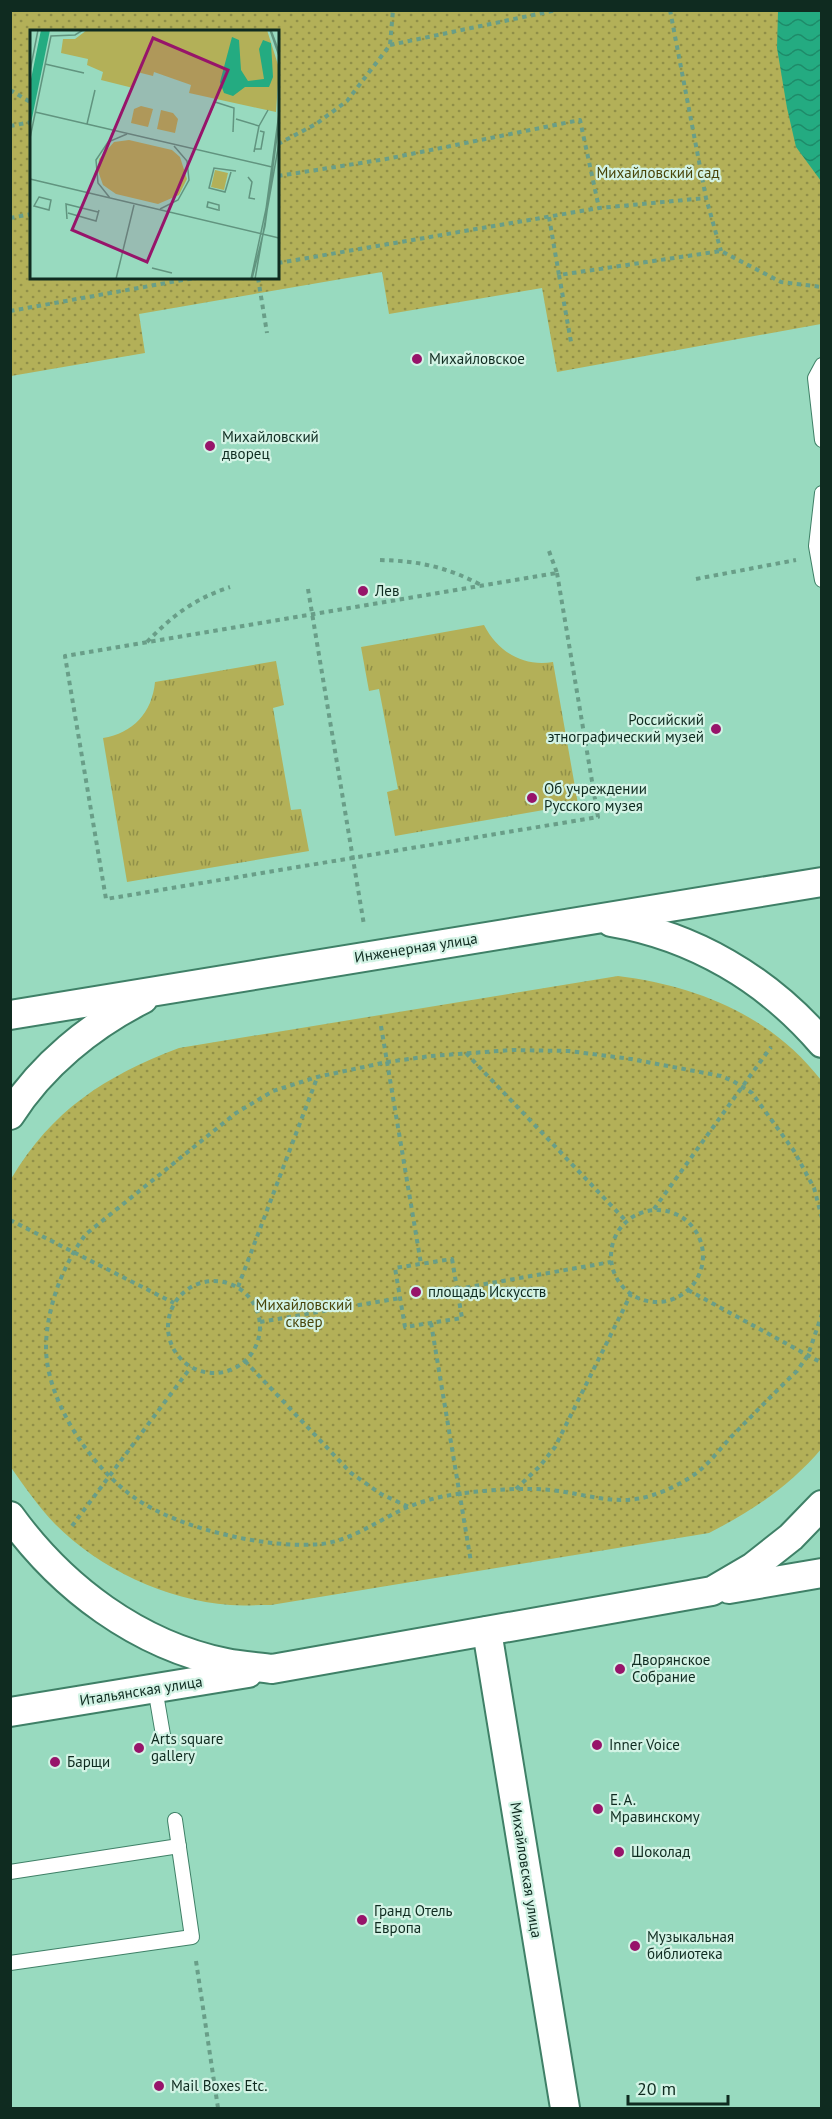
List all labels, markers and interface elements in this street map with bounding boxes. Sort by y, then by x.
inset map [30,30,279,279]
park label: Михайловский сад [596,163,720,182]
place label: Михайловское [429,349,525,368]
marker: Михайловское [410,352,424,366]
place label: Михайловский дворец [222,427,319,463]
marker: Михайловский дворец [203,439,217,453]
place label: Лев [374,581,399,600]
marker: Лев [356,584,370,598]
place label: Российский этнографический музей [547,710,704,746]
marker: Российский этнографический музей [709,722,723,736]
place label: Об учреждении Русского музея [544,779,647,815]
marker: Об учреждении Русского музея [525,791,539,805]
street label: Инженерная улица [353,928,479,967]
place label: площадь Искусств [428,1282,546,1301]
marker: площадь Искусств [409,1285,423,1299]
park label: Михайловский сквер [256,1295,352,1331]
place label: Дворянское Собрание [632,1650,710,1686]
marker: Дворянское Собрание [613,1662,627,1676]
street label: Итальянская улица [78,1671,204,1710]
place label: Arts square gallery [151,1729,223,1765]
place label: Inner Voice [609,1735,680,1754]
marker: Inner Voice [590,1738,604,1752]
marker: Arts square gallery [132,1741,146,1755]
place label: Барщи [67,1752,110,1771]
marker: Барщи [48,1755,62,1769]
place label: Е. А. Мравинскому [610,1790,700,1826]
street label: Михайловская улица [506,1801,547,1939]
marker: Е. А. Мравинскому [591,1802,605,1816]
place label: Шоколад [631,1842,690,1861]
marker: Шоколад [612,1845,626,1859]
place label: Гранд Отель Европа [374,1901,453,1937]
marker: Гранд Отель Европа [355,1913,369,1927]
place label: Музыкальная библиотека [647,1927,734,1963]
marker: Музыкальная библиотека [628,1939,642,1953]
scale bar [628,2068,728,2106]
place label: Mail Boxes Etc. [171,2076,267,2095]
text: 20 m [637,2077,676,2100]
marker: Mail Boxes Etc. [152,2079,166,2093]

